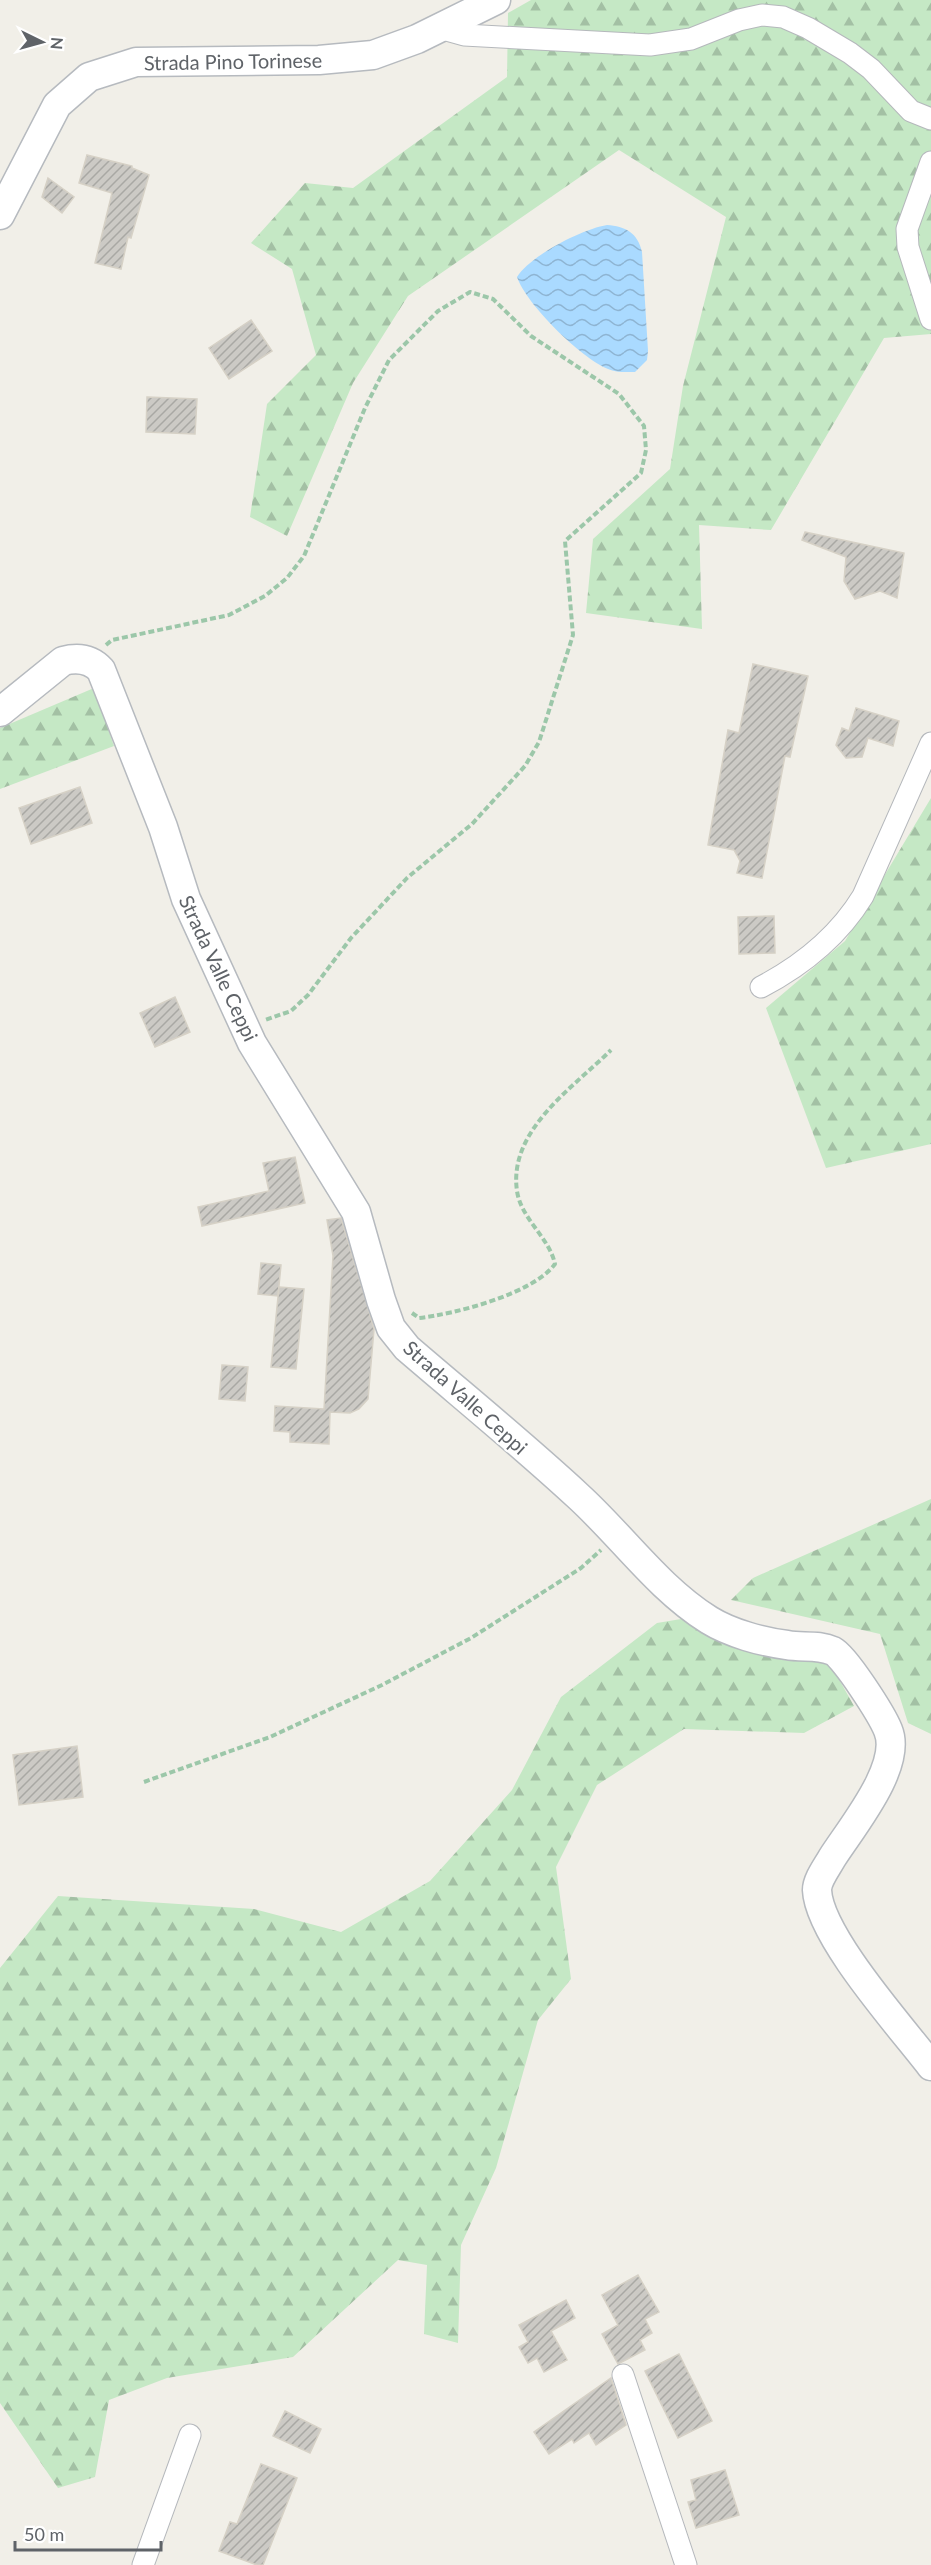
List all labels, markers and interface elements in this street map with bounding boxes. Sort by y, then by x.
north arrow [12,12,72,72]
text: N [47,36,67,50]
street label: Strada Pino Torinese [144,47,322,75]
street label: Strada Valle Ceppi [175,891,263,1045]
street label: Strada Valle Ceppi [399,1335,533,1459]
scale bar [15,2514,160,2552]
text: 50 m [24,2523,64,2545]

